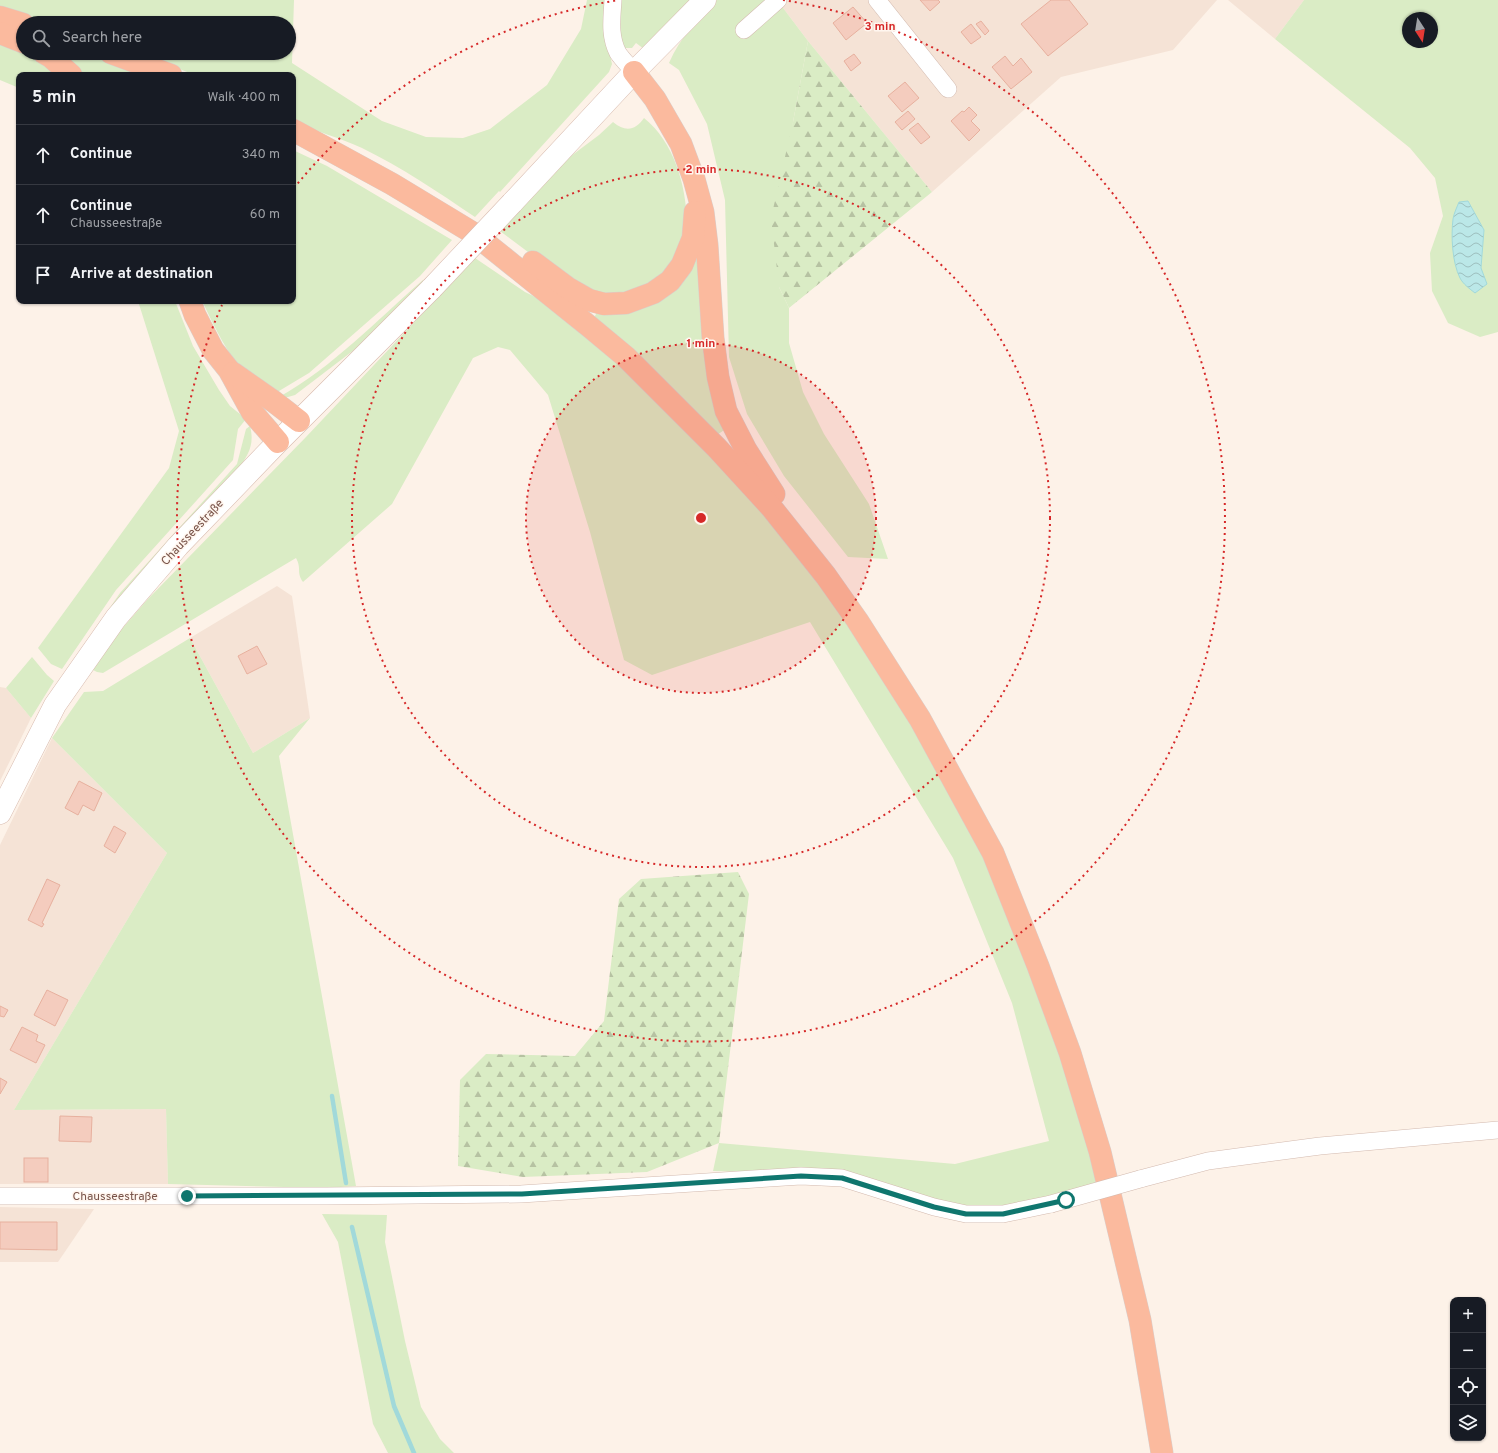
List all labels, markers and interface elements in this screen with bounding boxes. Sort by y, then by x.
north arrow [1402,12,1438,48]
search box [16,16,296,60]
text: 3 min [864,19,896,35]
icon: search [30,27,52,49]
text: Search here [62,29,142,48]
text: 5 min [32,87,76,109]
text: Walk · 400 m [207,90,280,106]
icon: ahead [32,144,54,166]
text: Continue [70,145,132,164]
text: 340 m [242,147,280,163]
text: 2 min [685,162,717,178]
text: Continue [70,197,132,216]
icon: ahead [32,204,54,226]
text: 60 m [250,207,280,223]
text: Chausseestraße [70,216,162,232]
icon: arrive [32,264,54,286]
text: Arrive at destination [70,265,213,284]
text: 1 min [687,336,715,352]
street label: Chausseestraße [158,496,228,569]
centre of rings [694,511,708,525]
route end [178,1187,196,1205]
street label: Chausseestraße [72,1189,158,1205]
route start [1057,1191,1075,1209]
map controls [1450,1297,1486,1441]
button: + [1450,1297,1486,1333]
button: − [1450,1333,1486,1369]
button: locate [1450,1369,1486,1405]
button: layers [1450,1405,1486,1441]

